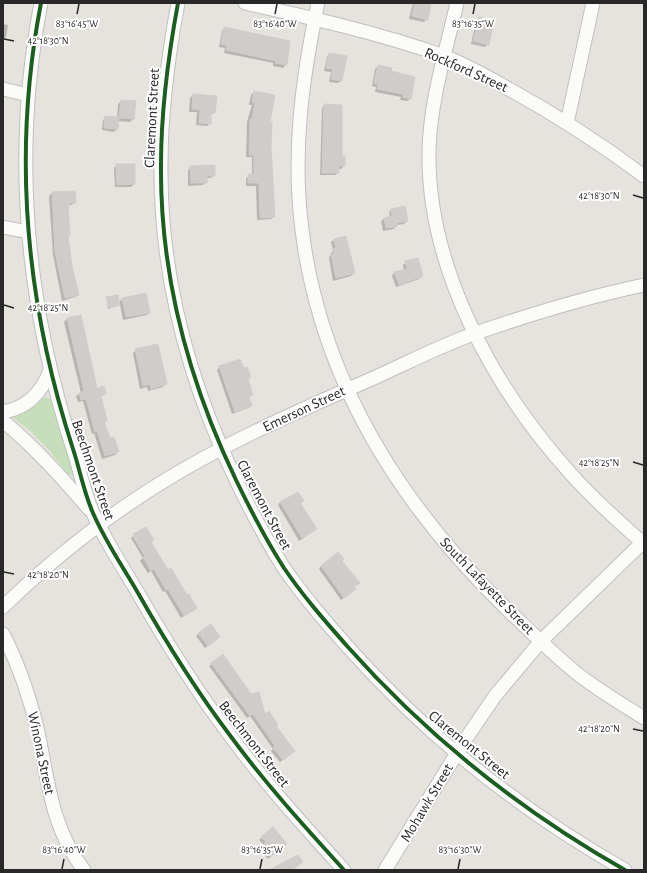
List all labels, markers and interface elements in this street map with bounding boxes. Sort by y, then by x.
text: 83°16'45"W [56,19,98,29]
text: 83°16'40"W [253,19,297,29]
text: 83°16'35"W [452,19,494,29]
text: 42°18'30"N [27,36,69,46]
street label: Rockford Street [422,45,510,95]
street label: Claremont Street [142,68,162,168]
text: 42°18'30"N [578,191,620,201]
text: 42°18'25"N [28,303,68,313]
street label: Emerson Street [260,383,348,435]
street label: Beechmont Street [69,418,117,522]
street label: Claremont Street [234,458,294,553]
text: 42°18'25"N [579,458,619,468]
street label: South Lafayette Street [437,535,537,637]
text: 42°18'20"N [27,570,69,580]
street label: Beechmont Street [216,698,292,790]
street label: Claremont Street [426,708,513,782]
street label: Winona Street [25,710,57,796]
text: 42°18'20"N [578,724,620,734]
street label: Mohawk Street [398,761,456,845]
text: 83°16'40"W [42,845,86,855]
text: 83°16'35"W [241,845,283,855]
text: 83°16'30"W [439,845,481,855]

